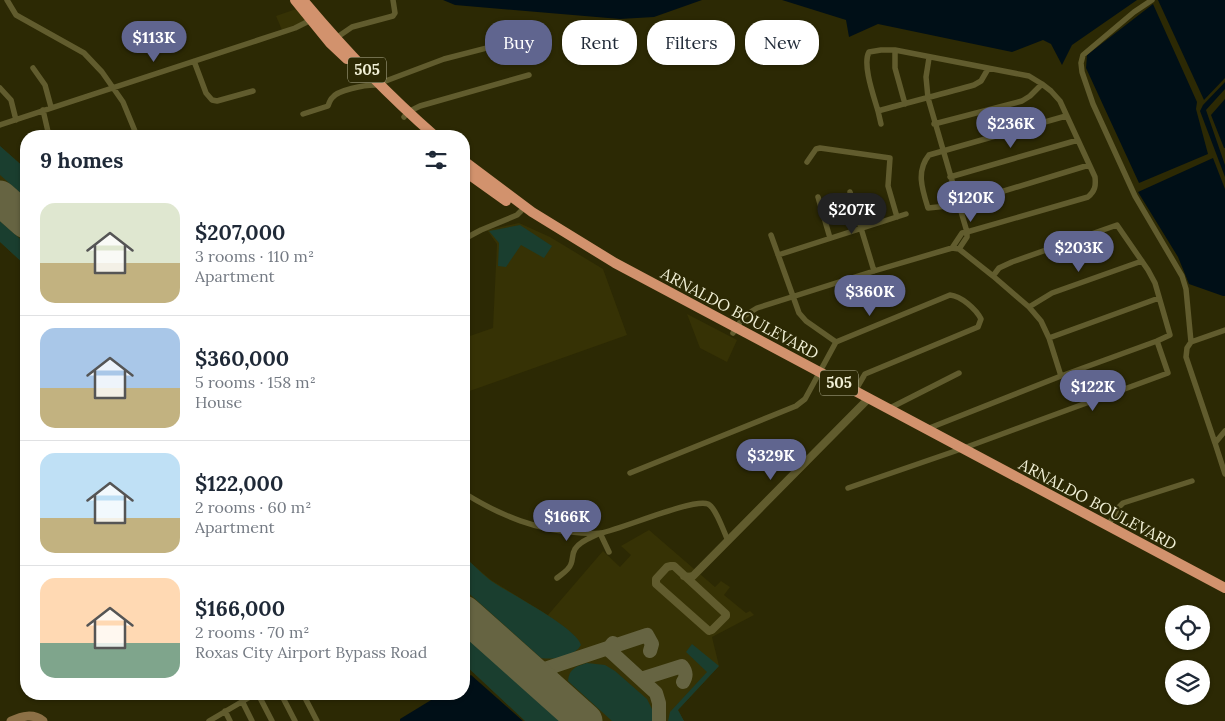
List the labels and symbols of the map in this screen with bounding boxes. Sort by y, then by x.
pin: $113K [119,20,189,63]
road number: 505 [348,58,386,82]
pin: $236K [976,106,1046,149]
pin: $120K [936,180,1006,223]
pin: $207K [817,192,887,235]
pin: $203K [1044,230,1114,273]
street label: ARNALDO BOULEVARD [657,262,822,363]
pin: $360K [835,274,905,317]
road number: 505 [820,370,858,396]
pin: $122K [1058,370,1128,412]
pin: $329K [736,438,806,481]
street label: ARNALDO BOULEVARD [1015,453,1180,554]
pin: $166K [532,500,602,542]

